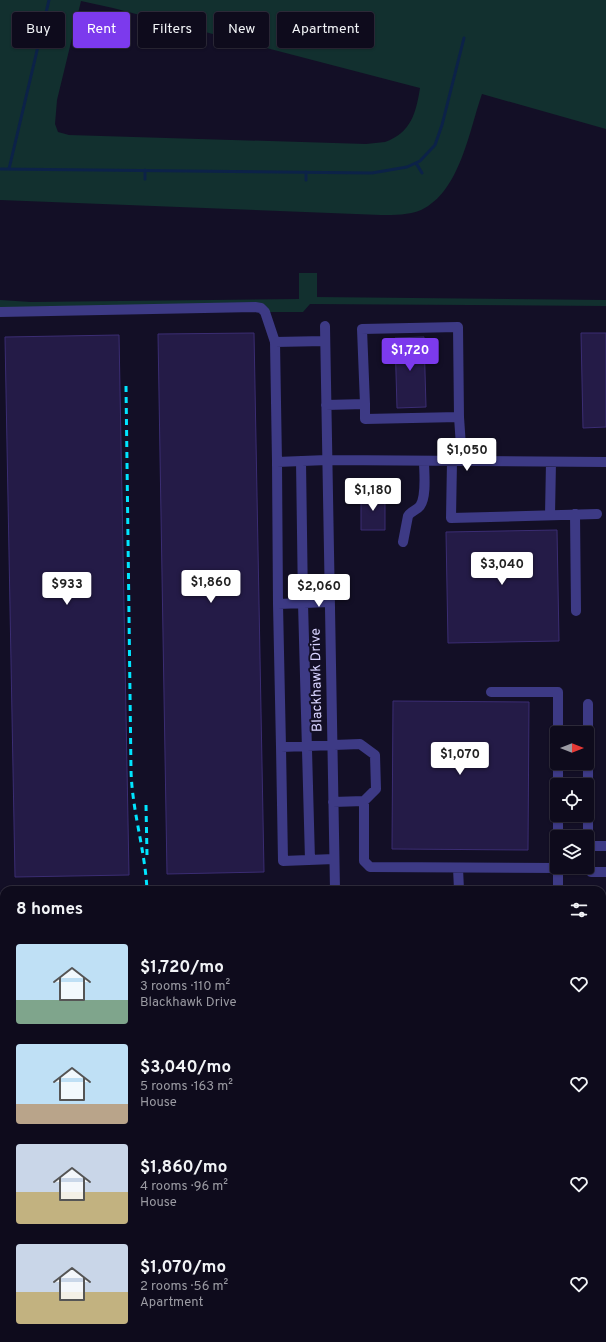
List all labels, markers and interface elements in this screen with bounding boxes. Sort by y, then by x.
chip: Buy [12,12,65,48]
chip: Rent [73,12,130,48]
chip: Filters [138,12,206,48]
chip: New [214,12,269,48]
chip: Apartment [277,12,374,48]
pin: $1,720 [377,338,443,372]
text: $1,720 [391,343,429,359]
pin: $1,050 [434,438,500,472]
text: $1,050 [446,443,488,459]
pin: $1,180 [340,478,406,512]
text: $1,180 [354,483,392,499]
pin: $3,040 [469,552,535,586]
text: $3,040 [480,557,524,573]
pin: $1,860 [178,570,244,604]
pin: $933 [43,572,91,606]
pin: $2,060 [286,574,352,608]
text: $1,860 [190,575,232,591]
text: $933 [51,577,83,593]
text: $2,060 [297,579,341,595]
street label: Blackhawk Drive [308,628,326,732]
north arrow [550,726,594,770]
map controls [550,726,594,874]
pin: $1,070 [427,742,493,776]
text: $1,070 [440,747,480,763]
button: locate [550,778,594,822]
button: layers [550,830,594,874]
text: 8 homes [16,899,83,921]
icon: filters [568,899,590,921]
text: $1,720/mo [140,957,224,979]
icon: home [48,960,96,1008]
icon: heart [568,973,590,995]
text: 3 rooms · 110 m² [140,979,230,995]
text: Blackhawk Drive [140,995,237,1011]
text: $3,040/mo [140,1057,231,1079]
icon: home [48,1060,96,1108]
icon: heart [568,1073,590,1095]
text: 5 rooms · 163 m² [140,1079,233,1095]
text: House [140,1095,177,1111]
text: $1,860/mo [140,1157,227,1179]
icon: home [48,1160,96,1208]
icon: heart [568,1173,590,1195]
text: 4 rooms · 96 m² [140,1179,228,1195]
text: House [140,1195,177,1211]
text: $1,070/mo [140,1257,226,1279]
icon: home [48,1260,96,1308]
icon: heart [568,1273,590,1295]
text: 2 rooms · 56 m² [140,1279,228,1295]
text: Apartment [140,1295,203,1311]

